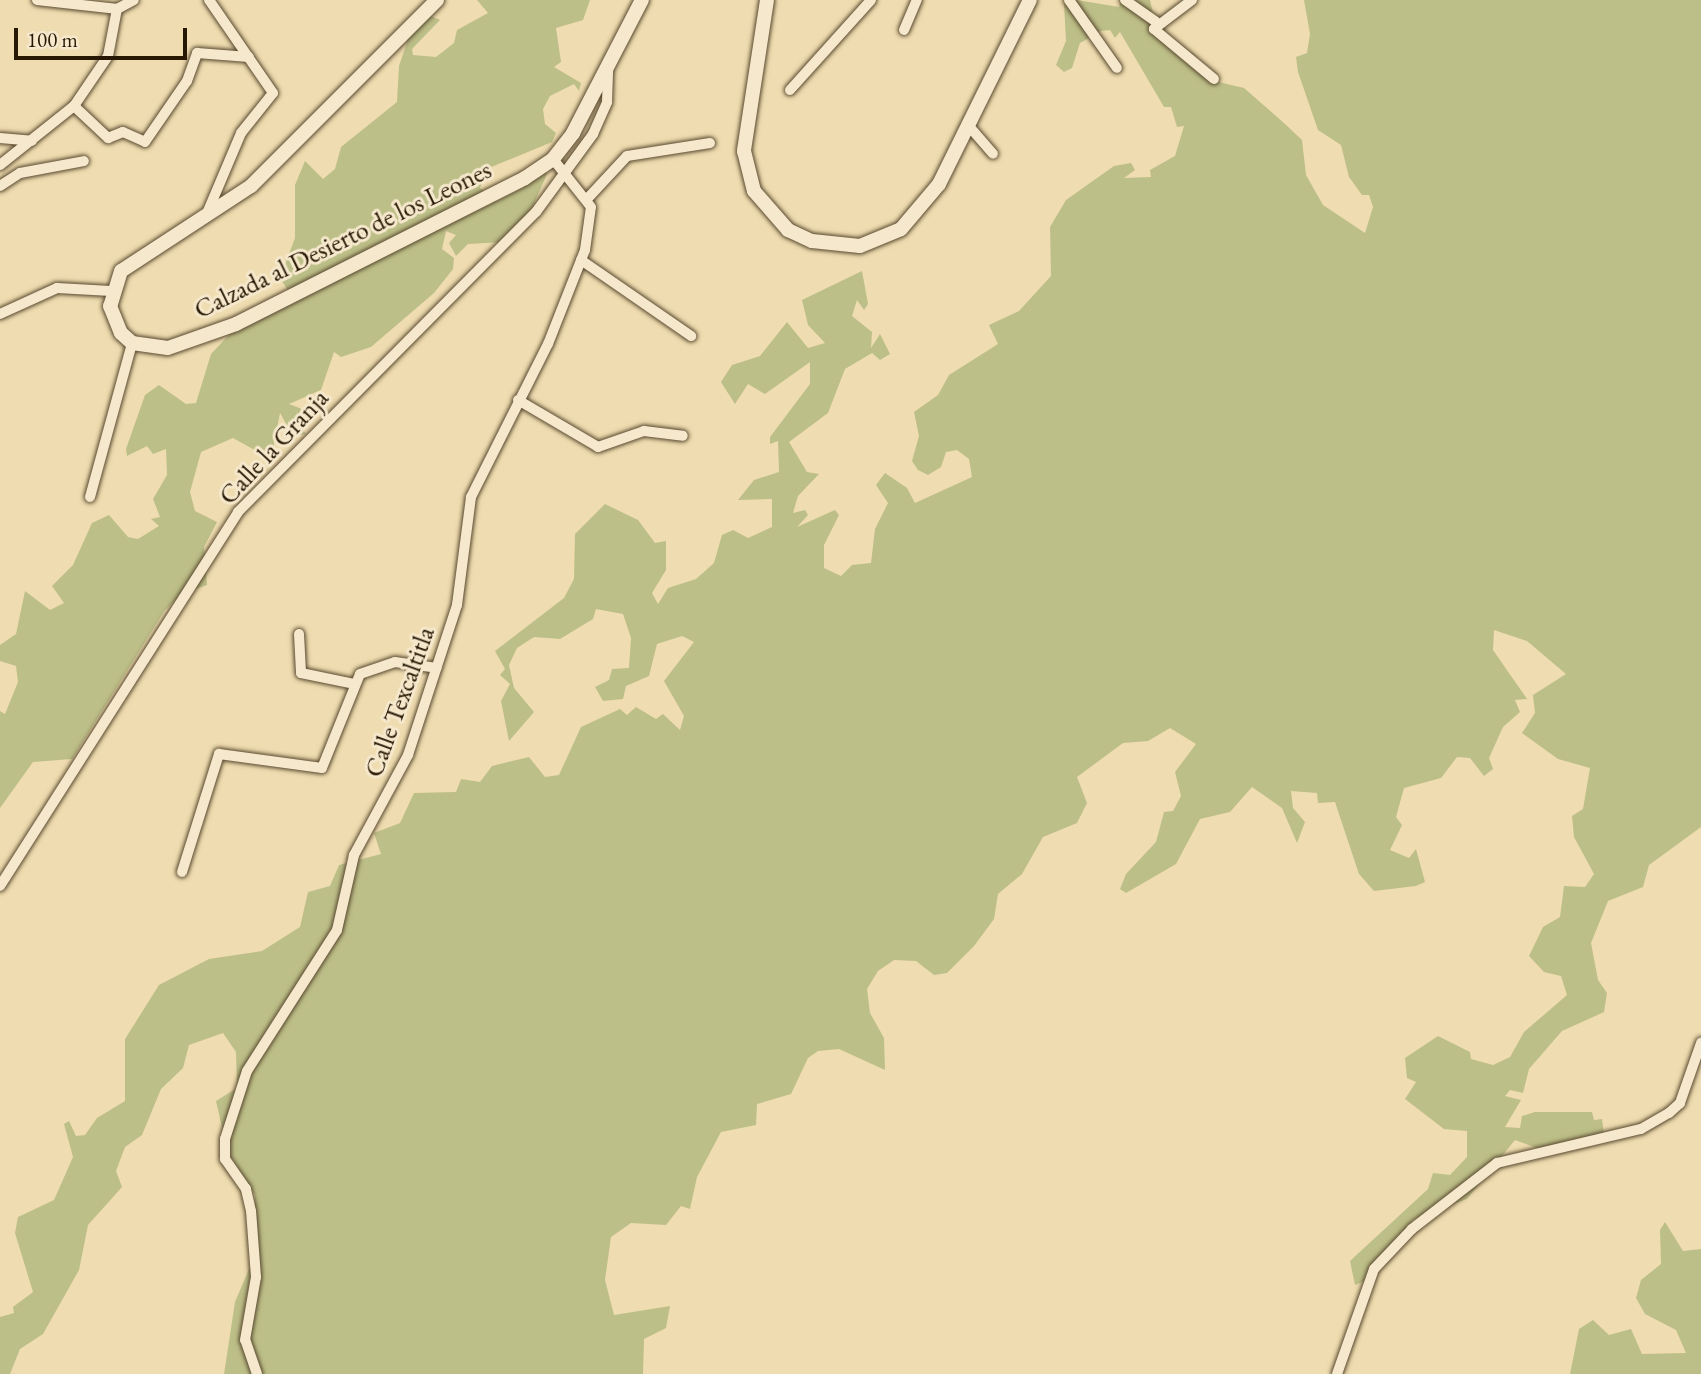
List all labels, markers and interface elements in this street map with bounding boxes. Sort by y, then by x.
scale bar [18,14,191,58]
text: 100 m [27,26,78,53]
street label: Calzada al Desierto de los Leones [189,154,497,326]
street label: Calle la Granja [213,383,335,511]
street label: Calle Texcaltitla [358,623,442,781]

